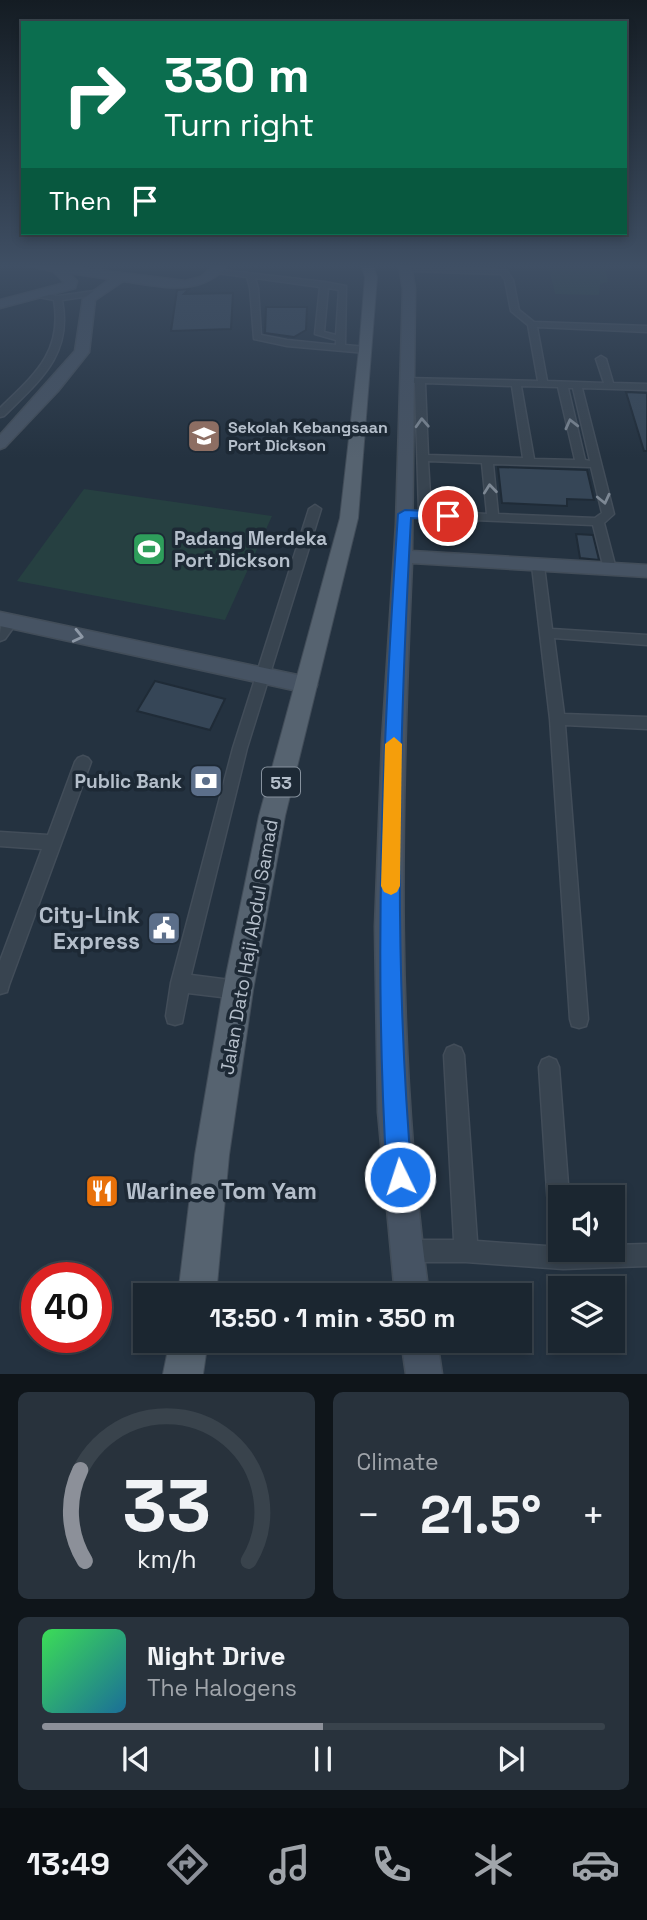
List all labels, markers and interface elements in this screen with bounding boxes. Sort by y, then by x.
text: 330 m [164,44,310,106]
icon: right [49,49,140,140]
text: Turn right [164,105,314,145]
icon: arrive [126,182,164,220]
text: Then [49,184,112,218]
school or university icon: Sekolah Kebangsaan Port Dickson [185,417,223,455]
place label: Sekolah Kebangsaan Port Dickson [228,417,388,456]
one-way arrow [415,417,430,428]
one-way arrow [565,418,579,430]
one-way arrow [483,483,498,494]
pin [418,486,478,546]
one-way arrow [596,493,611,505]
icon: arrive [429,497,467,535]
place label: Padang Merdeka Port Dickson [174,526,327,573]
sports icon: Padang Merdeka Port Dickson [130,530,168,568]
one-way arrow [72,628,84,642]
bank icon: Public Bank [187,762,225,800]
road number: 53 [262,768,300,796]
place label: Public Bank [75,769,182,794]
street label: Jalan Dato Haji Abdul Samad [214,818,284,1076]
place label: City-Link Express [39,900,140,956]
public building icon: City-Link Express [145,909,183,947]
position arrow [363,1140,437,1214]
restaurant icon: Warinee Tom Yam [83,1172,121,1210]
place label: Warinee Tom Yam [126,1176,317,1206]
map controls [548,1185,625,1353]
button: sound [548,1185,625,1262]
speed limit sign: 40 [21,1262,112,1353]
button: layers [548,1276,625,1353]
text: 13:50 · 1 min · 350 m [209,1301,456,1335]
text: Climate [357,1447,439,1477]
text: 33 [122,1460,211,1553]
text: 21.5° [420,1482,542,1548]
text: − [357,1491,380,1539]
text: + [581,1491,605,1539]
text: km/h [136,1543,196,1575]
text: Night Drive [147,1639,285,1673]
text: The Halogens [147,1673,297,1703]
icon: previous [117,1740,155,1778]
icon: pause [304,1740,342,1778]
icon: next [492,1740,530,1778]
icon: directions [163,1840,212,1889]
icon: music [265,1840,314,1889]
icon: phone [367,1840,416,1889]
icon: climate [469,1840,518,1889]
icon: car [571,1840,620,1889]
text: 13:49 [27,1844,110,1884]

